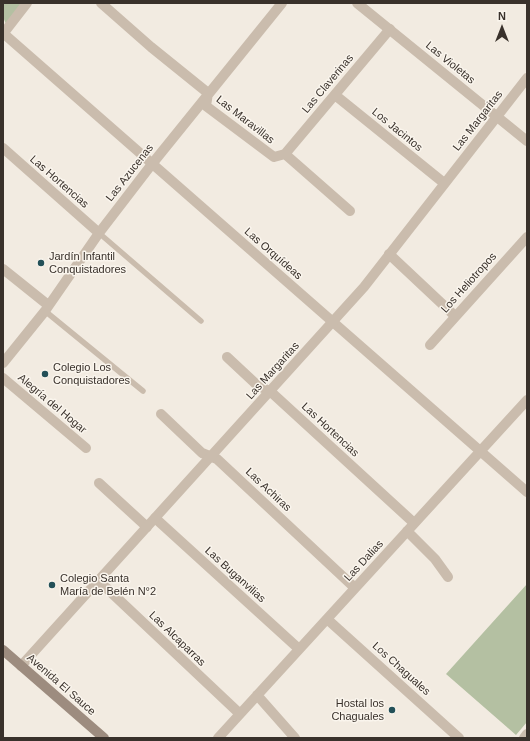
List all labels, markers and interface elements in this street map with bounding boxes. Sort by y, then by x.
north arrow [482,8,522,48]
text: N [498,10,506,22]
street label: Las Violetas [423,39,477,87]
street label: Las Claverinas [300,52,356,116]
street label: Las Margaritas [450,88,506,154]
street label: Las Maravillas [213,93,277,147]
street label: Los Jacintos [369,106,425,154]
street label: Las Azucenas [104,142,156,204]
street label: Las Hortencias [27,153,91,211]
street label: Las Orquídeas [241,225,305,283]
place label: Jardín Infantil Conquistadores [49,250,126,276]
street label: Los Heliotropos [439,250,499,316]
marker: Jardín Infantil Conquistadores [36,258,46,268]
street label: Las Margaritas [244,340,302,402]
place label: Colegio Los Conquistadores [53,361,130,387]
marker: Colegio Los Conquistadores [40,369,50,379]
street label: Alegría del Hogar [15,371,89,437]
street label: Las Hortencias [299,400,361,460]
street label: Las Achiras [242,466,294,514]
street label: Las Dalias [342,538,386,584]
street label: Las Buganvilias [202,544,268,606]
place label: Colegio Santa María de Belén N°2 [60,572,156,598]
marker: Colegio Santa María de Belén N°2 [47,580,57,590]
street label: Las Alcaparras [146,609,208,669]
street label: Los Chaguales [369,640,433,698]
street label: Avenida El Sauce [24,652,98,718]
place label: Hostal los Chaguales [331,697,384,723]
marker: Hostal los Chaguales [387,705,397,715]

